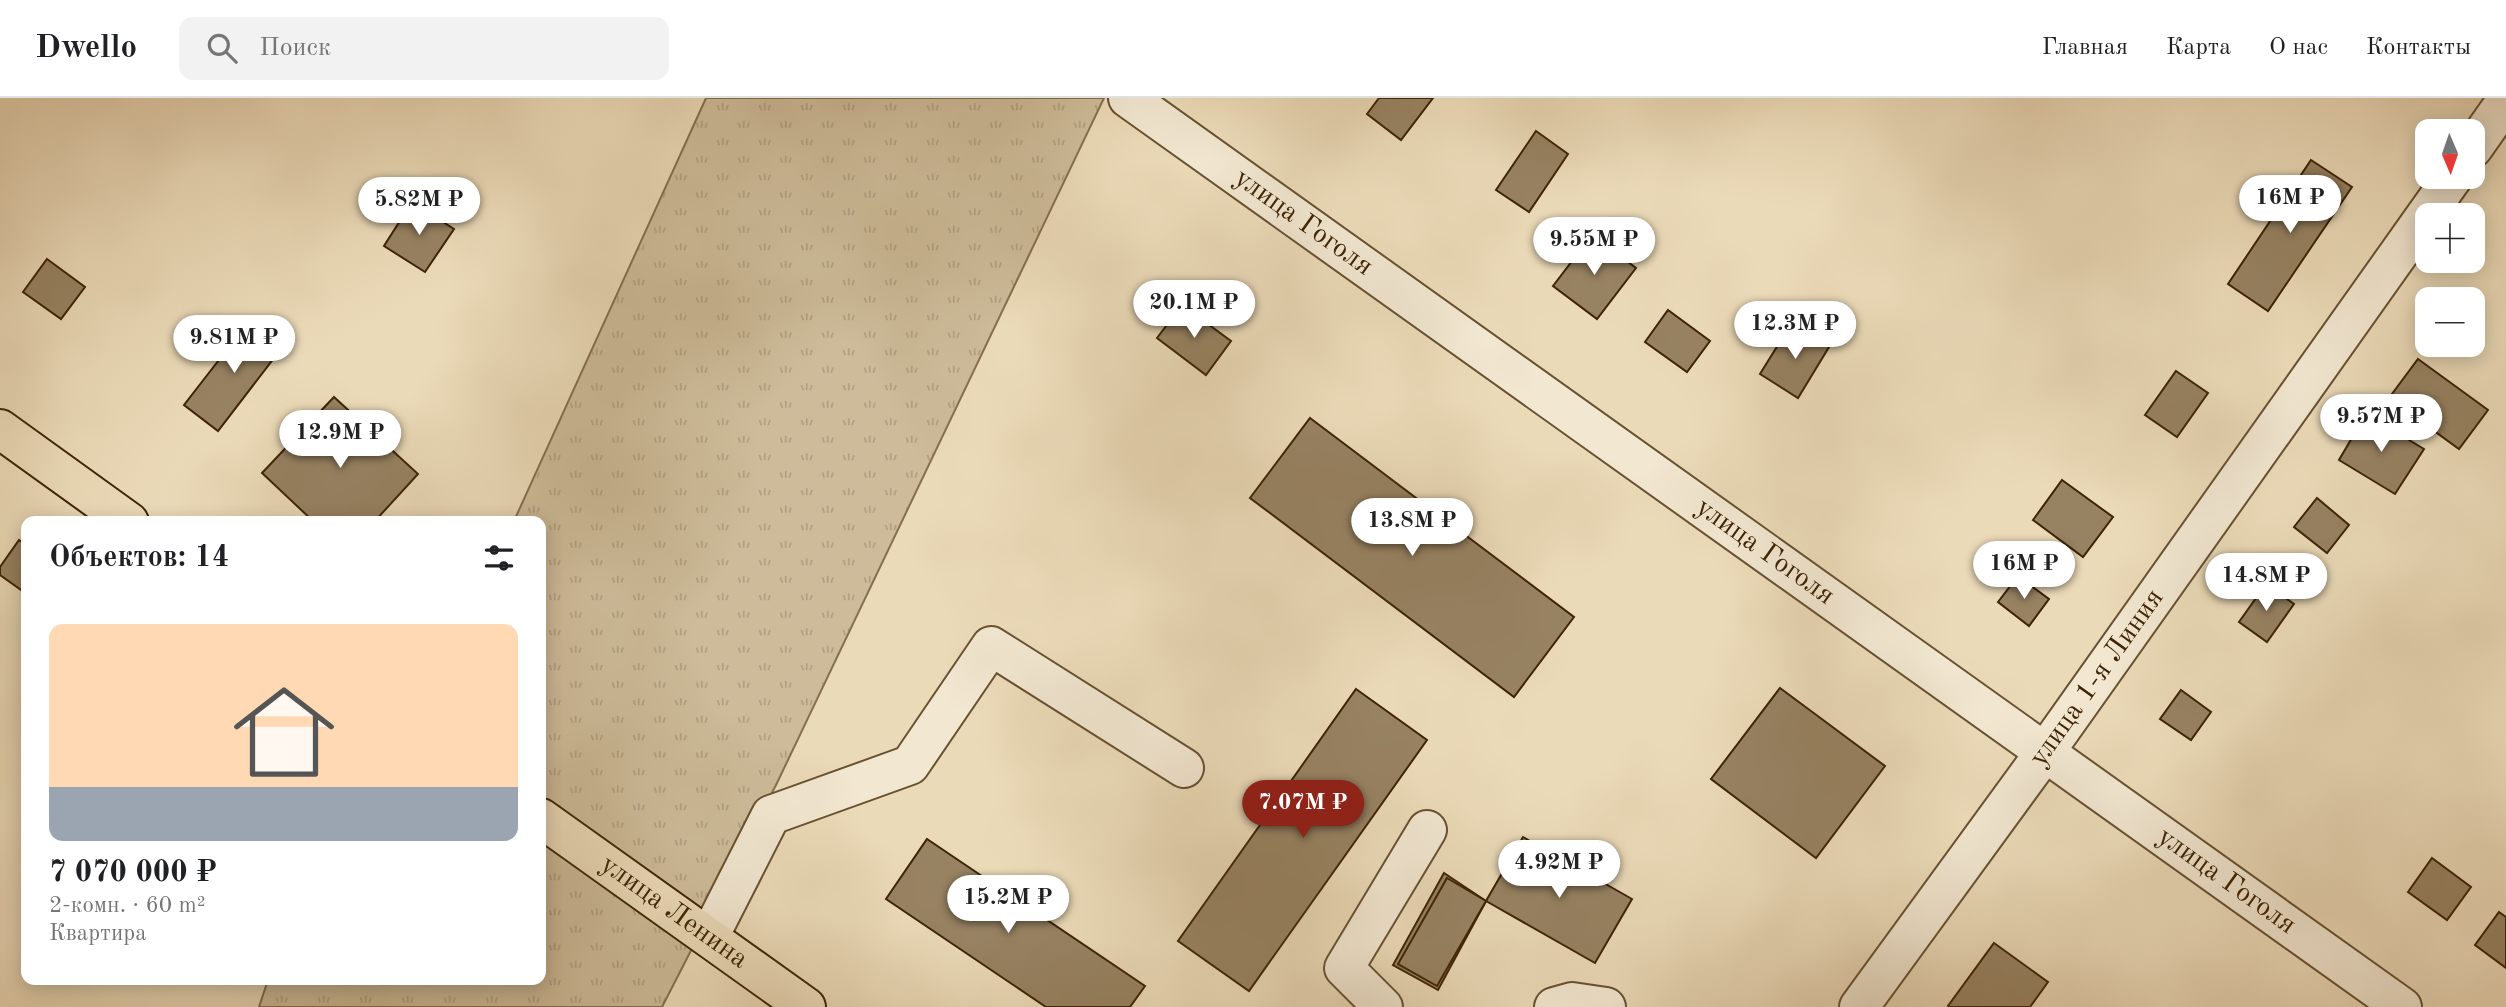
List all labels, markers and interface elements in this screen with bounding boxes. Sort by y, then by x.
search box [179,17,669,80]
icon: search [203,29,241,67]
text: Dwello [35,32,137,65]
text: Поиск [259,35,331,61]
text: Главная [2042,36,2128,60]
text: Карта [2166,36,2231,60]
text: О нас [2269,36,2328,60]
text: Контакты [2366,36,2471,60]
north arrow [2415,119,2485,189]
map controls [2415,119,2485,357]
street label: улица Гоголя [1229,164,1377,282]
pin: 16M ₽ [2241,176,2339,235]
pin: 5.82M ₽ [354,178,484,237]
text: 16M ₽ [2255,186,2325,209]
text: 5.82M ₽ [374,188,464,211]
button: + [2415,203,2485,273]
pin: 9.55M ₽ [1529,218,1659,277]
text: 9.55M ₽ [1549,228,1639,251]
pin: 20.1M ₽ [1129,280,1259,340]
button: − [2415,287,2485,357]
text: 20.1M ₽ [1149,291,1239,314]
pin: 12.3M ₽ [1730,302,1860,361]
text: 12.3M ₽ [1750,312,1840,335]
pin: 9.81M ₽ [169,316,299,375]
text: 9.81M ₽ [189,326,279,349]
pin: 9.57M ₽ [2316,394,2446,454]
text: 9.57M ₽ [2336,405,2426,428]
pin: 12.9M ₽ [275,410,405,470]
text: 12.9M ₽ [295,421,385,444]
street label: улица Гоголя [1690,493,1839,611]
pin: 13.8M ₽ [1347,498,1477,558]
text: 13.8M ₽ [1367,509,1457,532]
icon: filters [480,539,518,577]
pin: 16M ₽ [1975,542,2073,601]
text: Объектов: 14 [49,543,229,573]
text: 16M ₽ [1989,552,2059,575]
pin: 14.8M ₽ [2201,554,2331,613]
text: 14.8M ₽ [2221,564,2311,587]
street label: улица 1-я Линия [2025,584,2170,772]
icon: home [221,669,347,795]
pin: 7.07M ₽ [1238,780,1368,840]
text: 7.07M ₽ [1258,791,1348,814]
street label: улица Гоголя [2152,823,2301,940]
pin: 4.92M ₽ [1494,840,1624,900]
street label: улица Ленина [595,851,753,975]
text: 4.92M ₽ [1514,851,1604,874]
text: 7 070 000 ₽ [49,858,217,888]
pin: 15.2M ₽ [943,876,1073,935]
text: 15.2M ₽ [963,886,1053,909]
text: 2-комн. · 60 m² [49,894,206,917]
text: Квартира [49,922,147,945]

